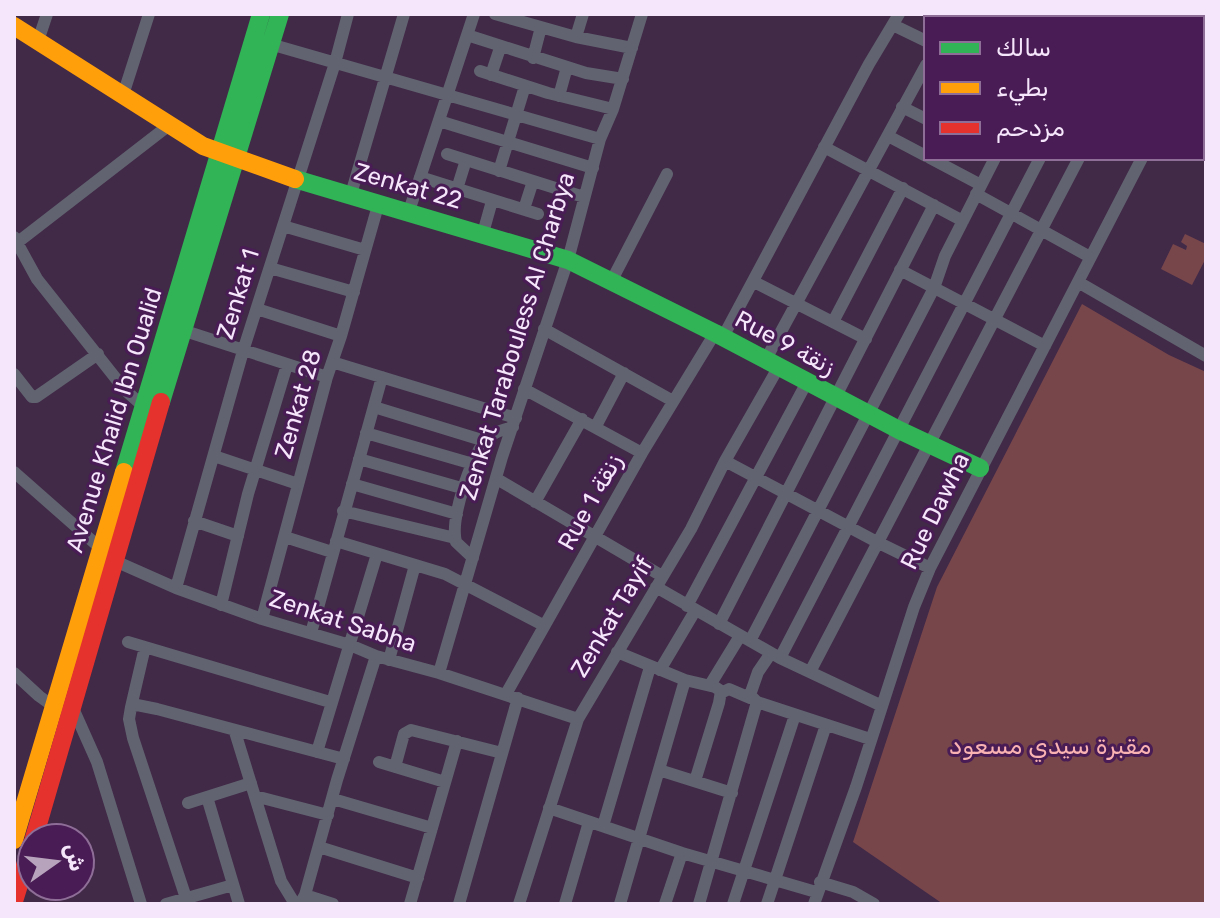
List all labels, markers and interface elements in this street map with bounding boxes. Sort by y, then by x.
legend [924,16,1204,160]
text: سالك [996,34,1051,62]
text: بطيء [996,74,1049,106]
text: مزدحم [996,114,1065,143]
street label: Zenkat 22 [351,157,465,215]
street label: Zenkat Tarabouless Al Charbya [454,169,580,503]
street label: Zenkat 1 [211,246,265,342]
street label: Avenue Khalid Ibn Oualid [60,284,168,556]
street label: Rue 9 زنقة [730,305,840,381]
street label: Zenkat 28 [269,346,327,462]
street label: Rue Dawha [895,448,975,574]
street label: Rue 1 زنقة [552,449,628,555]
street label: Zenkat Tayif [565,551,659,682]
street label: Zenkat Sabha [266,584,420,658]
park label: مقبرة سيدي مسعود [949,732,1151,763]
north arrow [16,822,96,902]
text: ش [58,840,91,874]

